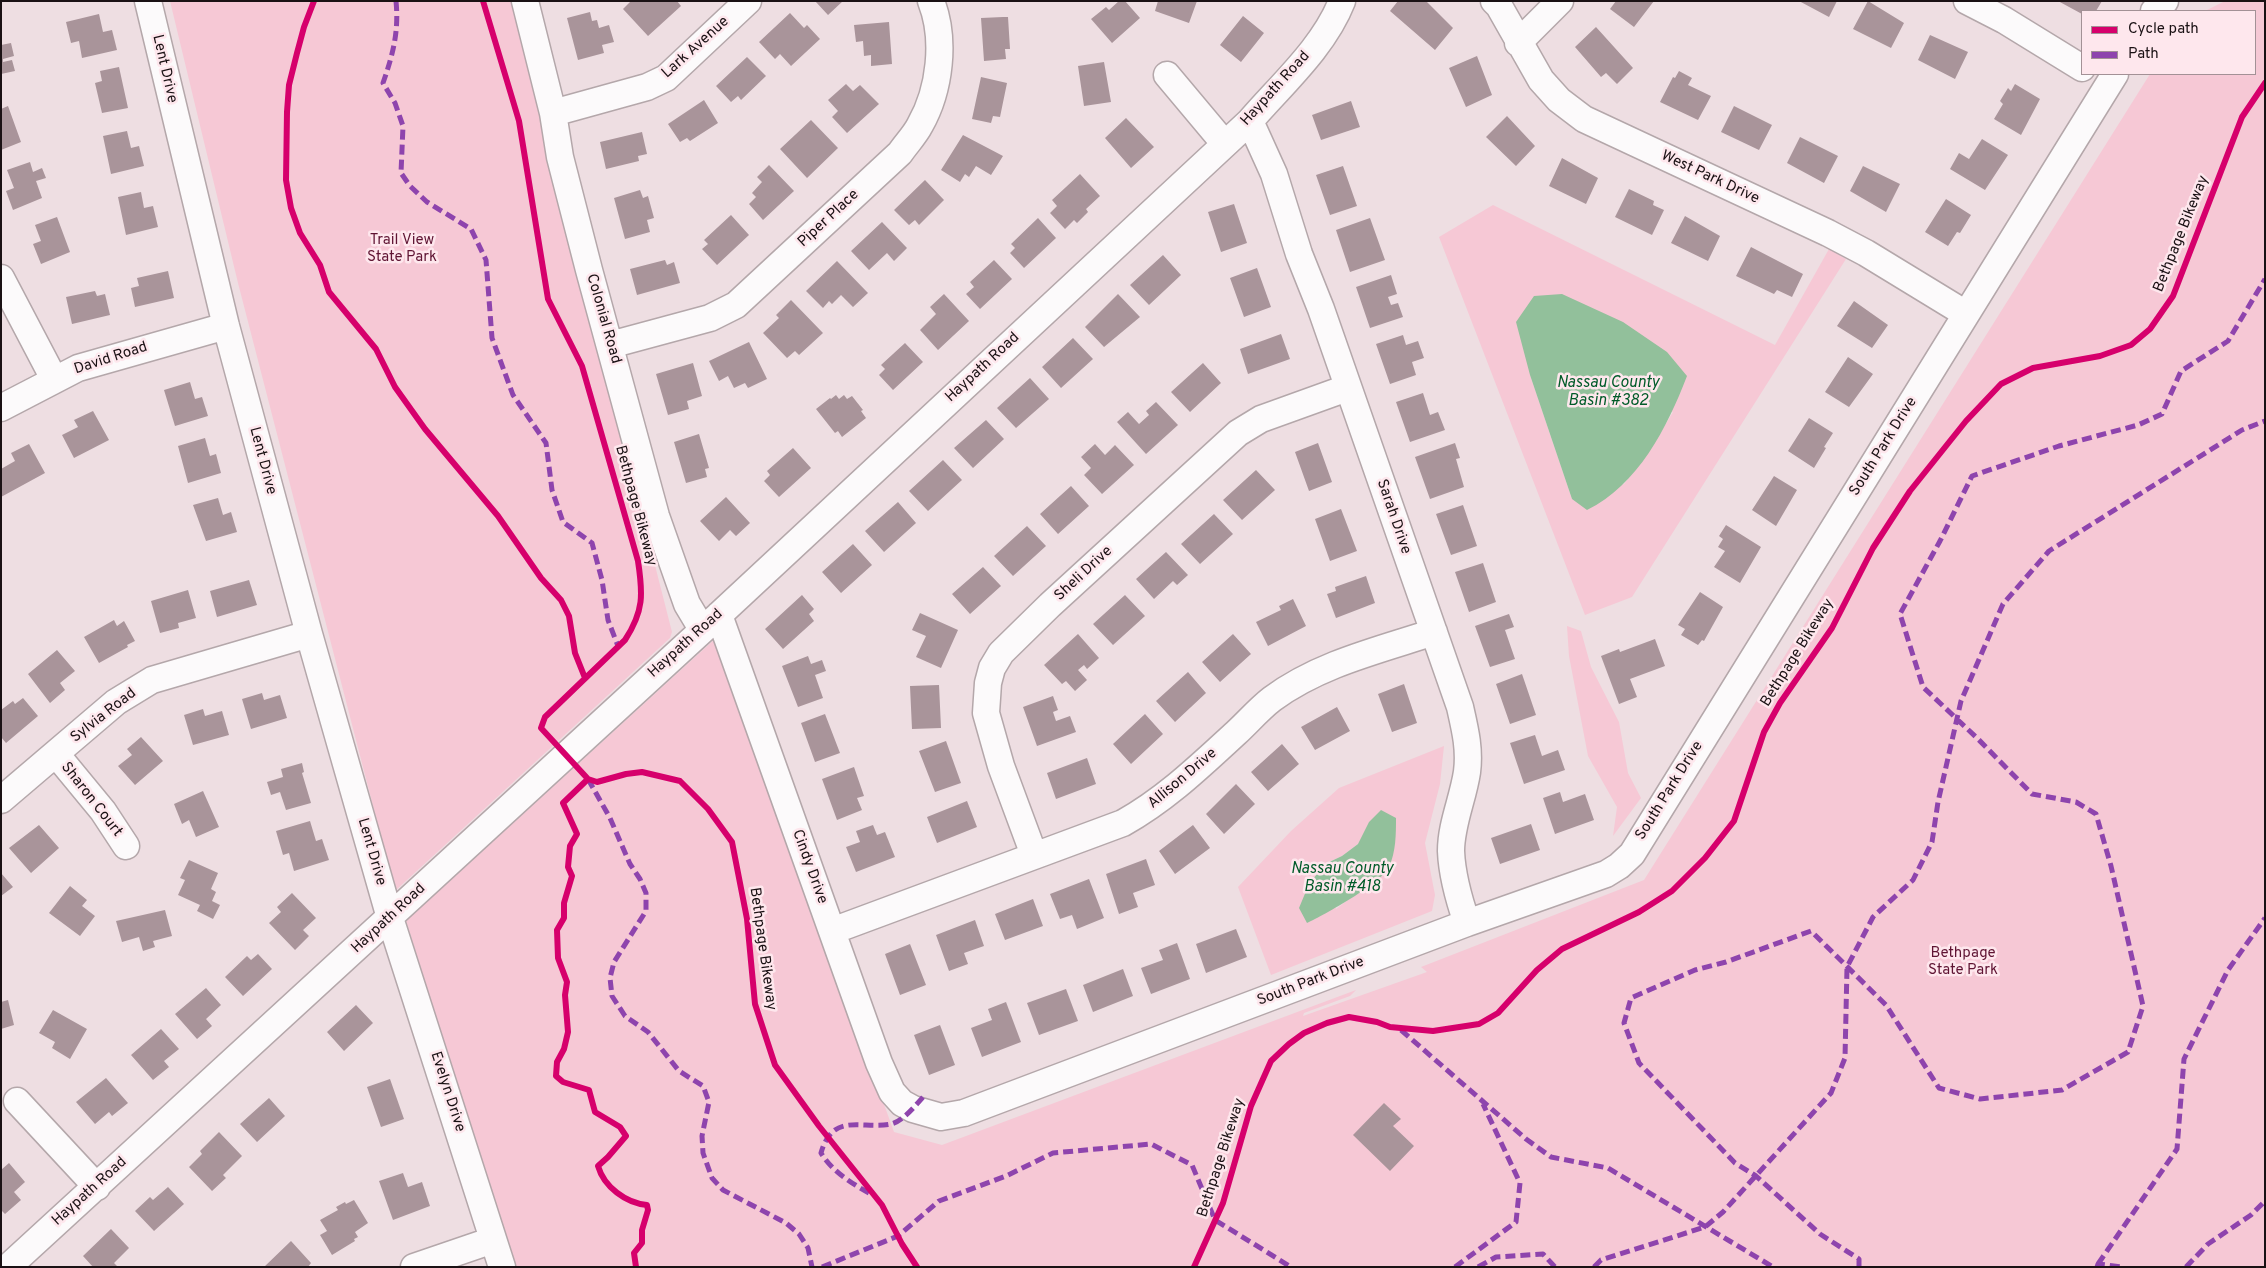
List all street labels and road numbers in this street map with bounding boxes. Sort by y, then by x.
street label: Lark Avenue [659,13,733,83]
street label: Lent Drive [147,33,181,105]
street label: Haypath Road [1238,48,1314,130]
street label: West Park Drive [1658,147,1762,209]
street label: Bethpage Bikeway [2150,173,2214,295]
street label: Piper Place [795,186,863,252]
street label: Colonial Road [582,272,624,366]
street label: Haypath Road [942,329,1024,407]
street label: David Road [72,339,150,379]
street label: South Park Drive [1846,394,1922,500]
street label: Lent Drive [244,425,280,497]
street label: Bethpage Bikeway [610,444,660,568]
street label: Sarah Drive [1372,477,1414,557]
street label: Sheli Drive [1051,543,1117,605]
street label: Bethpage Bikeway [1757,596,1839,710]
street label: Haypath Road [645,606,727,682]
street label: Sylvia Road [68,685,140,747]
street label: South Park Drive [1632,738,1708,844]
street label: Allison Drive [1145,745,1221,813]
street label: Sharon Court [56,759,126,841]
street label: Lent Drive [353,816,389,888]
street label: Cindy Drive [787,827,831,907]
street label: Haypath Road [348,880,430,958]
street label: Bethpage Bikeway [744,886,780,1012]
street label: South Park Drive [1255,953,1367,1011]
street label: Evelyn Drive [426,1050,468,1134]
street label: Bethpage Bikeway [1194,1096,1250,1220]
street label: Haypath Road [49,1154,131,1230]

